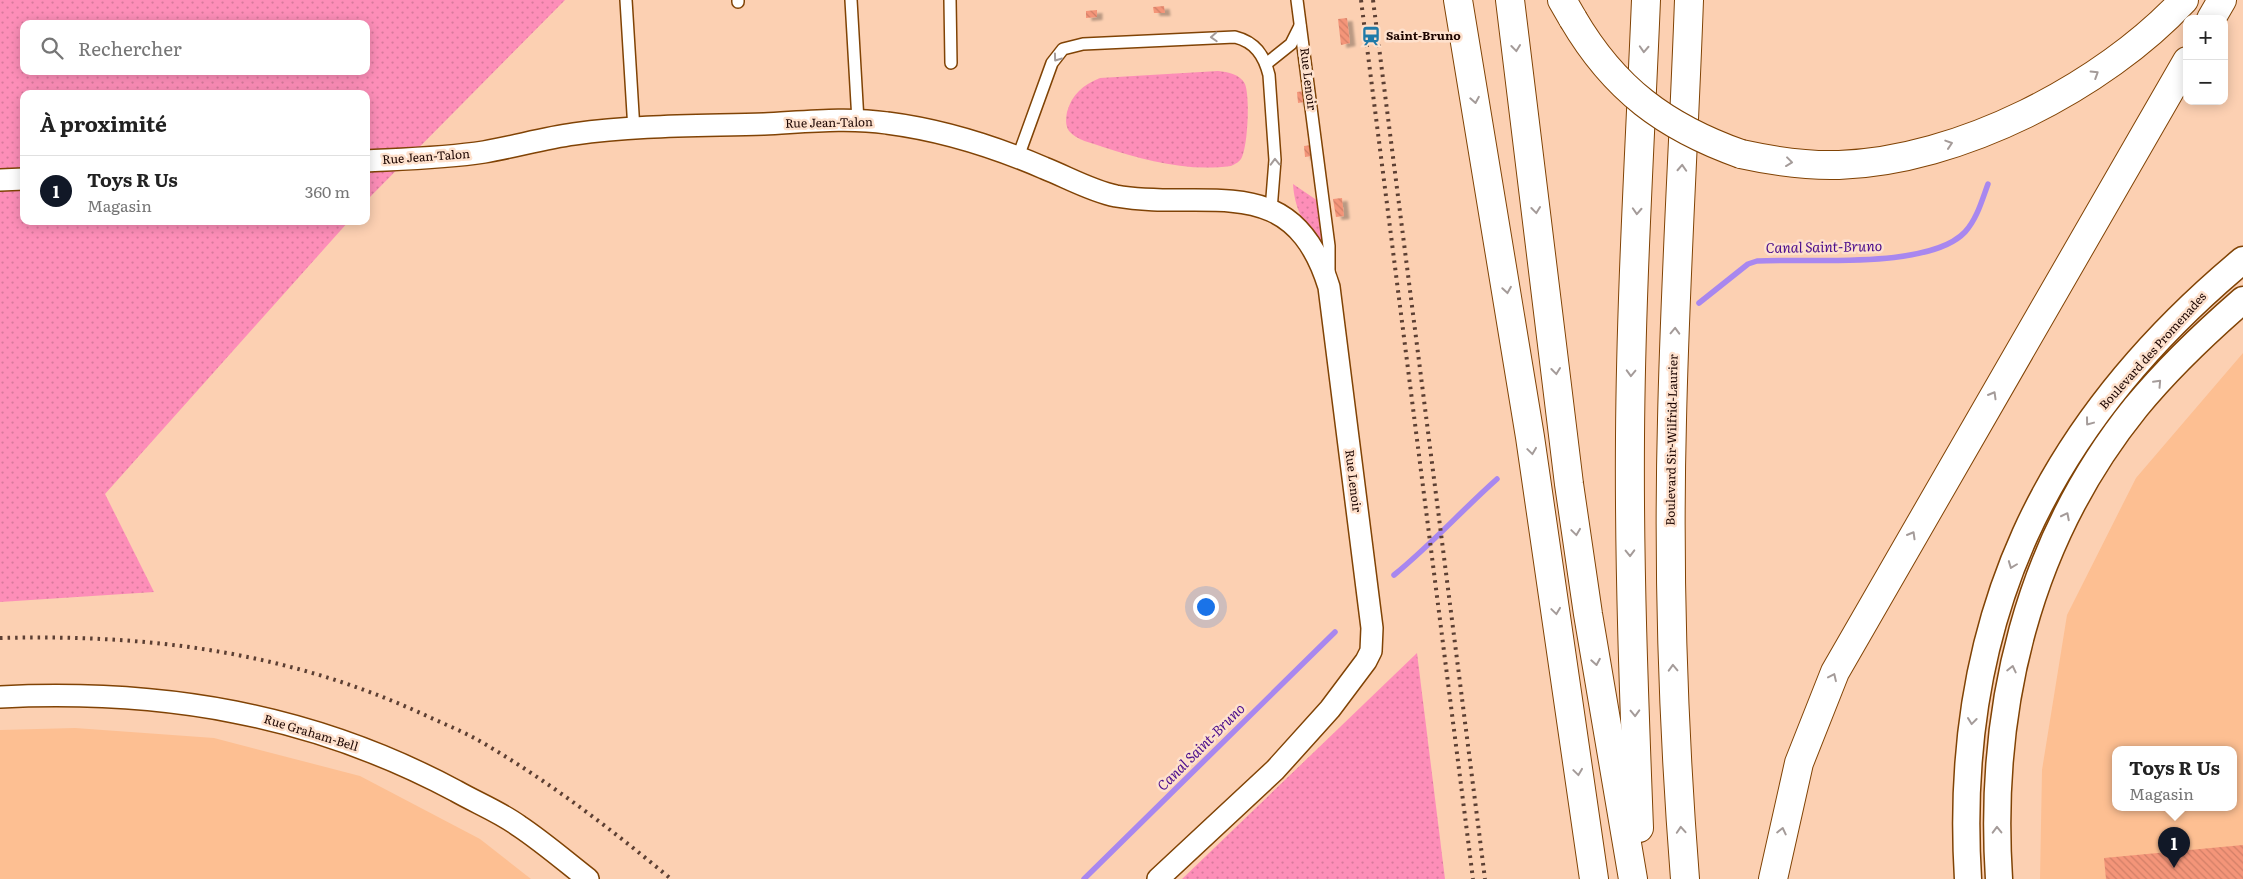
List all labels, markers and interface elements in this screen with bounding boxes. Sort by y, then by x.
map controls [2183,15,2228,105]
button: + [2183,15,2228,60]
search box [20,20,370,75]
station icon: Saint-Bruno [1360,25,1382,47]
place label: Saint-Bruno [1386,26,1461,44]
one-way arrow [1210,32,1218,43]
icon: search [38,34,66,62]
text: Rechercher [78,34,182,62]
one-way arrow [1510,45,1521,53]
one-way arrow [1639,45,1650,53]
street label: Rue Lenoir [1296,47,1322,111]
one-way arrow [1054,52,1063,61]
button: − [2183,60,2228,105]
one-way arrow [2090,71,2099,81]
one-way arrow [1469,96,1480,104]
text: À proximité [40,107,167,138]
street label: Rue Jean-Talon [785,112,873,132]
one-way arrow [1944,139,1953,149]
street label: Rue Jean-Talon [382,144,470,168]
one-way arrow [1270,157,1280,165]
one-way arrow [1785,157,1793,167]
one-way arrow [1676,164,1687,172]
text: Toys R Us [87,165,178,193]
text: 1 [53,179,59,203]
text: 360 m [305,179,350,203]
text: Magasin [87,193,152,217]
one-way arrow [1530,206,1541,214]
one-way arrow [1631,207,1642,215]
water label: Canal Saint-Bruno [1766,235,1882,257]
one-way arrow [1501,286,1511,294]
street label: Boulevard des Promenades [2095,287,2210,413]
one-way arrow [1669,326,1680,334]
street label: Boulevard Sir-Wilfrid-Laurier [1661,354,1681,526]
one-way arrow [1550,367,1560,375]
one-way arrow [1626,370,1636,378]
one-way arrow [2152,379,2161,388]
one-way arrow [1987,391,1997,400]
one-way arrow [2087,416,2095,425]
one-way arrow [1526,447,1537,455]
street label: Rue Lenoir [1341,449,1367,513]
one-way arrow [2060,513,2070,522]
one-way arrow [1570,529,1581,537]
one-way arrow [1906,532,1916,541]
one-way arrow [1625,550,1635,558]
one-way arrow [2008,560,2018,568]
your location [1193,594,1219,620]
one-way arrow [1550,607,1560,616]
one-way arrow [1591,657,1601,666]
one-way arrow [1668,664,1678,672]
one-way arrow [2006,665,2017,673]
one-way arrow [1826,673,1837,682]
water label: Canal Saint-Bruno [1152,698,1249,795]
street label: Rue Graham-Bell [262,709,361,755]
one-way arrow [1630,710,1640,718]
one-way arrow [1967,718,1978,726]
popup [2112,746,2237,811]
text: Toys R Us [2129,753,2220,781]
one-way arrow [1573,768,1583,777]
text: Magasin [2129,781,2194,805]
one-way arrow [1676,826,1687,834]
one-way arrow [1992,826,2002,834]
one-way arrow [1776,827,1787,836]
pin: 1 [2158,827,2190,868]

